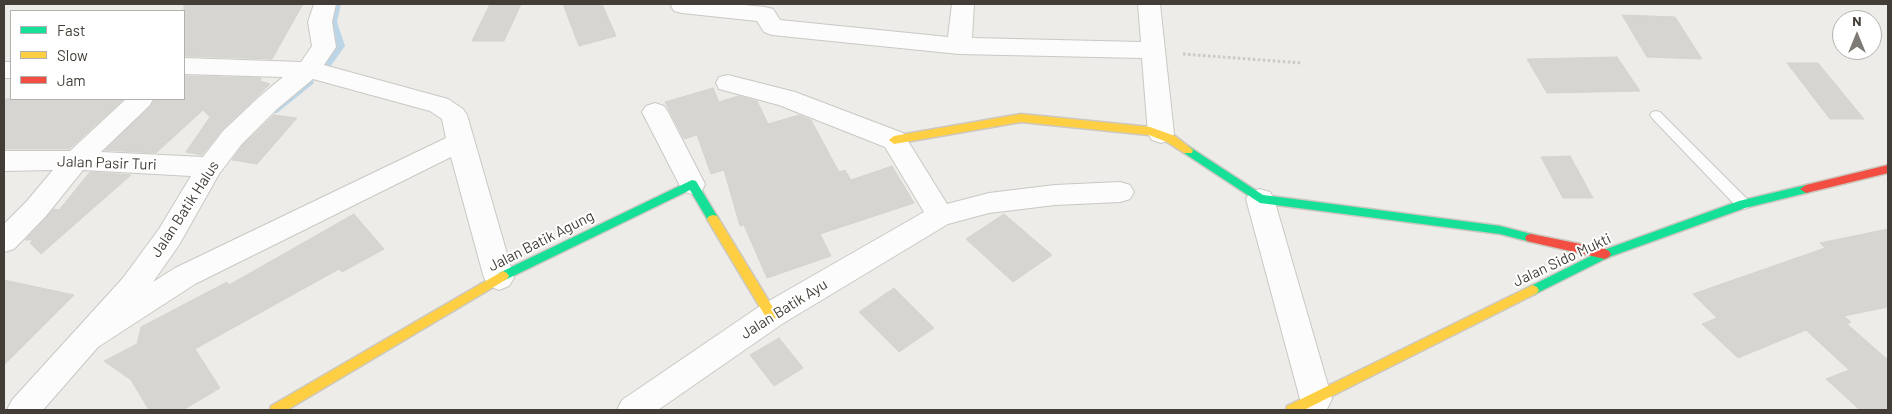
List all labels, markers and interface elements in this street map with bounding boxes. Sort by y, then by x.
legend [10,10,185,100]
north arrow [1832,10,1882,60]
text: N [1852,12,1862,29]
text: Fast [57,21,85,39]
text: Slow [57,46,88,64]
text: Jam [57,71,86,89]
street label: Jalan Pasir Turi [57,152,157,174]
street label: Jalan Batik Halus [147,157,223,261]
street label: Jalan Batik Agung [485,207,597,275]
street label: Jalan Sido Mukti [1510,229,1614,291]
street label: Jalan Batik Ayu [737,275,831,343]

